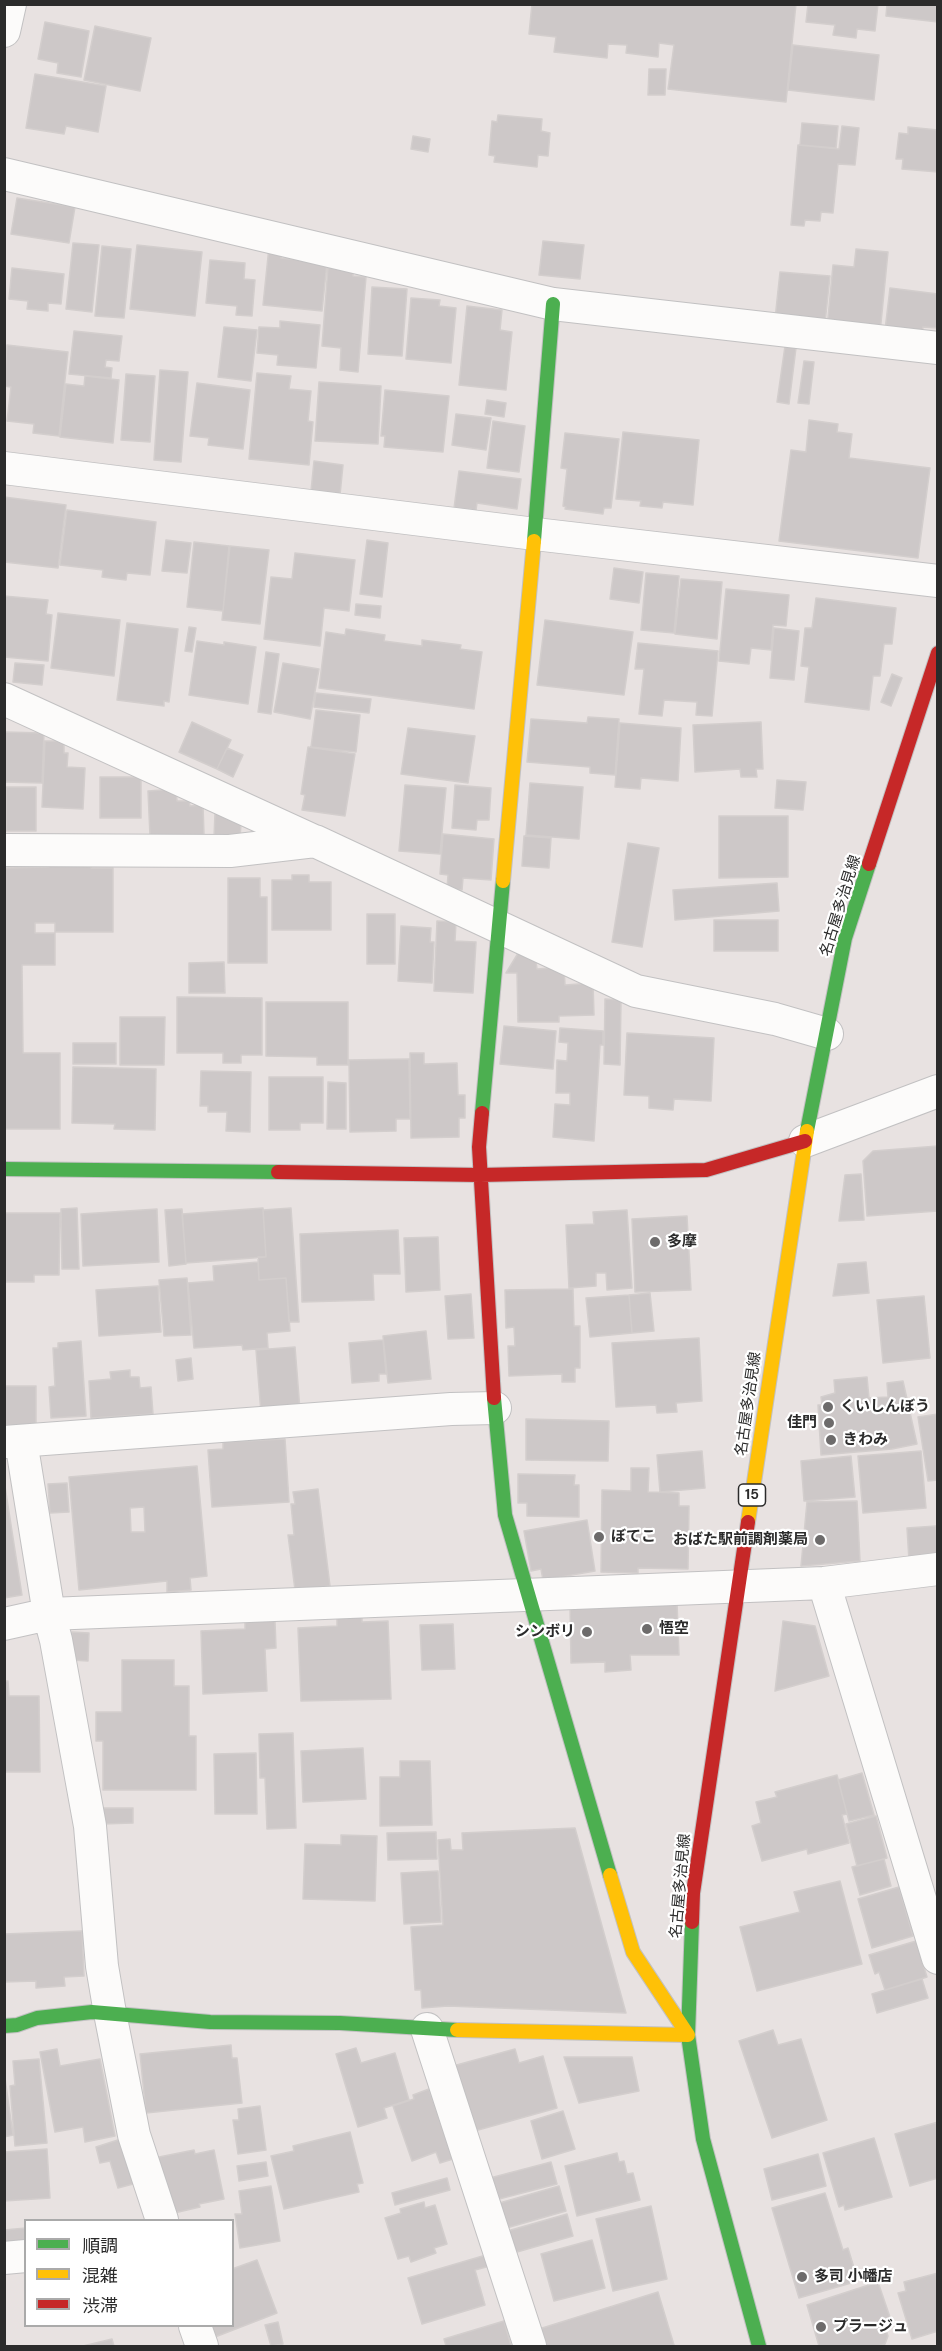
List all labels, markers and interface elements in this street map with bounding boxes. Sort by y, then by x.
street label: 名古屋多治見線 [817,853,865,959]
place label: 多摩 [667,1233,697,1251]
marker: 多摩 [648,1235,662,1249]
street label: 名古屋多治見線 [733,1351,765,1457]
place label: くいしんぼう [840,1398,930,1416]
marker: くいしんぼう [821,1400,835,1414]
place label: 佳門 [787,1414,817,1432]
marker: 佳門 [822,1416,836,1430]
place label: きわみ [843,1431,888,1449]
marker: きわみ [824,1433,838,1447]
road number: 15 [738,1484,766,1506]
place label: ぼてこ [611,1528,656,1546]
marker: ぼてこ [592,1530,606,1544]
place label: おばた駅前調剤薬局 [673,1531,808,1549]
marker: おばた駅前調剤薬局 [813,1533,827,1547]
place label: 悟空 [659,1620,689,1638]
marker: 悟空 [640,1622,654,1636]
place label: シンボリ [515,1623,575,1641]
marker: シンボリ [580,1625,594,1639]
street label: 名古屋多治見線 [667,1833,695,1939]
legend [24,2219,234,2327]
text: 順調 [82,2234,118,2258]
text: 混雑 [82,2264,118,2288]
place label: 多司 小幡店 [814,2268,893,2286]
marker: 多司 小幡店 [795,2270,809,2284]
text: 渋滞 [82,2294,118,2318]
place label: プラージュ [833,2318,908,2336]
marker: プラージュ [814,2320,828,2334]

